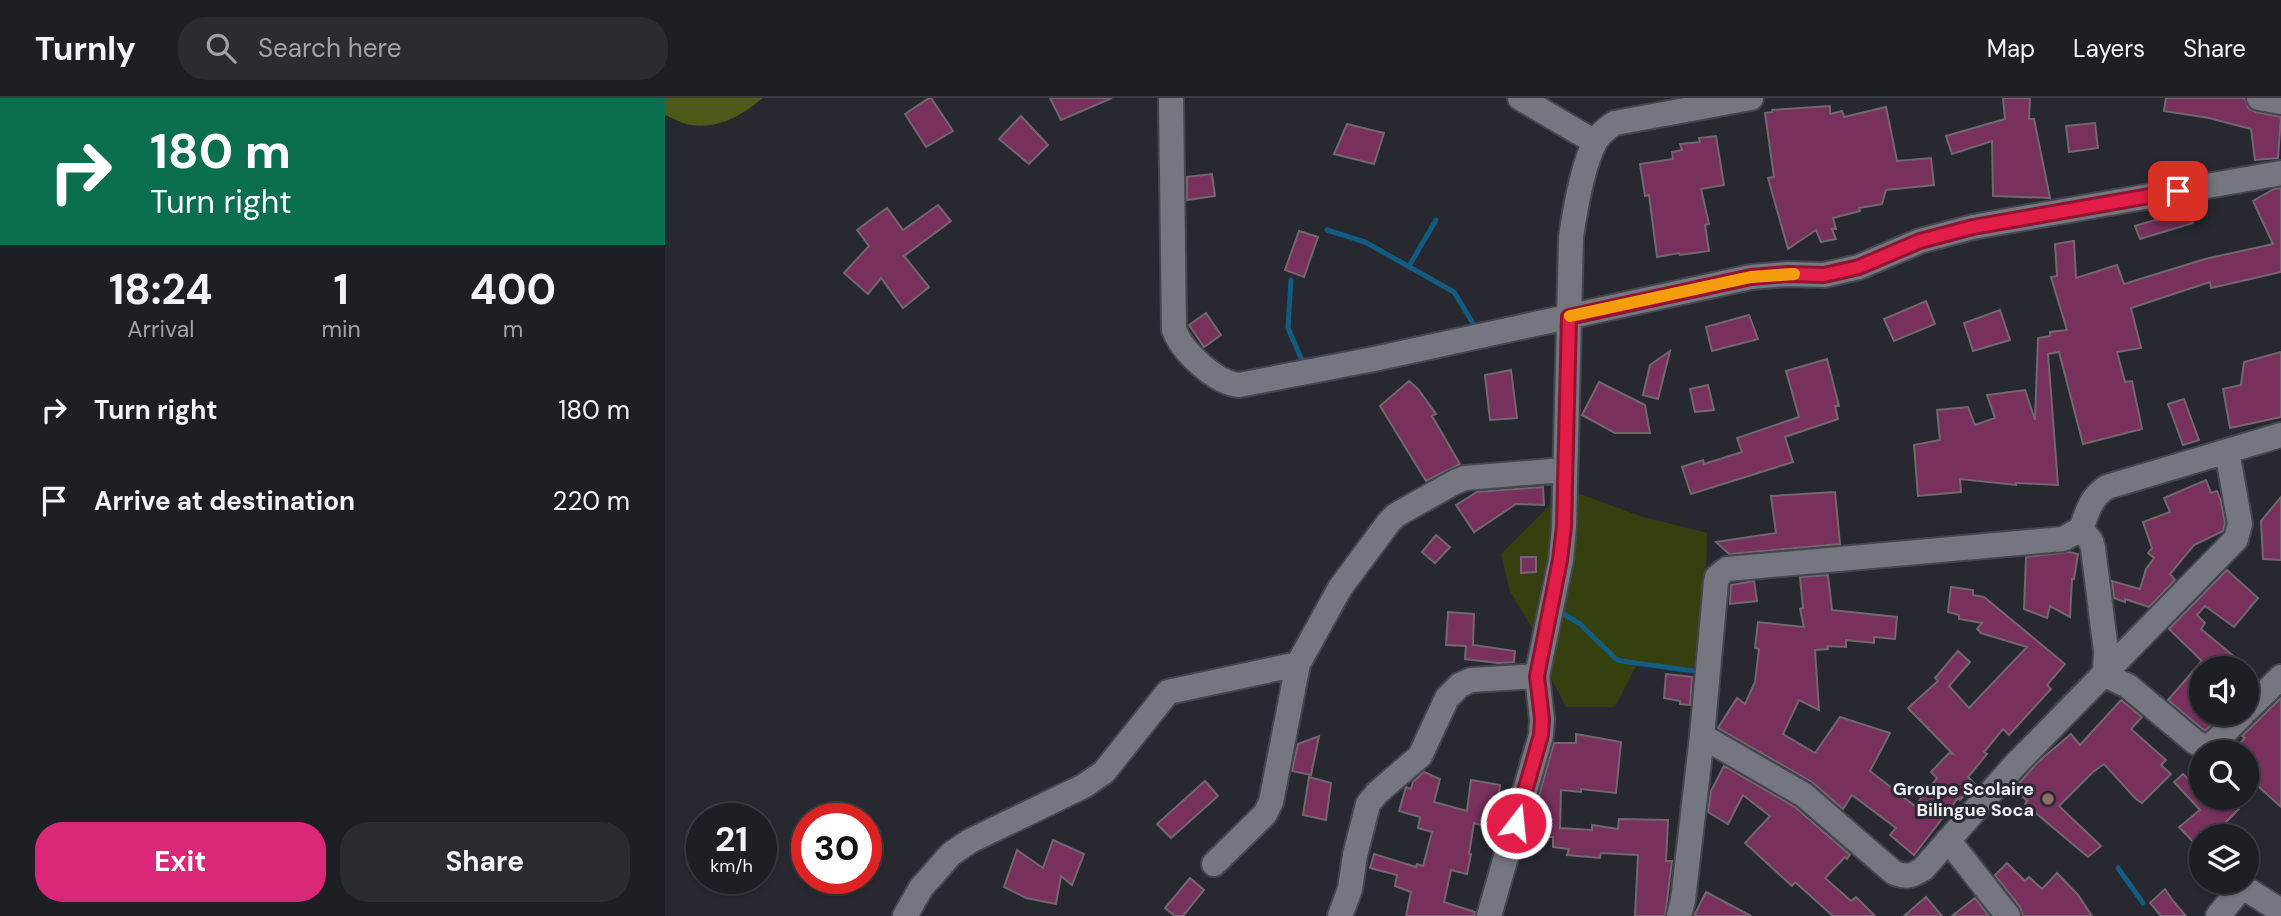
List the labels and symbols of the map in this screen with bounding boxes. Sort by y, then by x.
pin [2148,161,2208,221]
place label: Groupe Scolaire Bilingue Soca [1893,777,2034,822]
position arrow [1479,786,1553,860]
marker: Groupe Scolaire Bilingue Soca [2040,791,2056,807]
speed limit sign: 30 [791,803,882,894]

